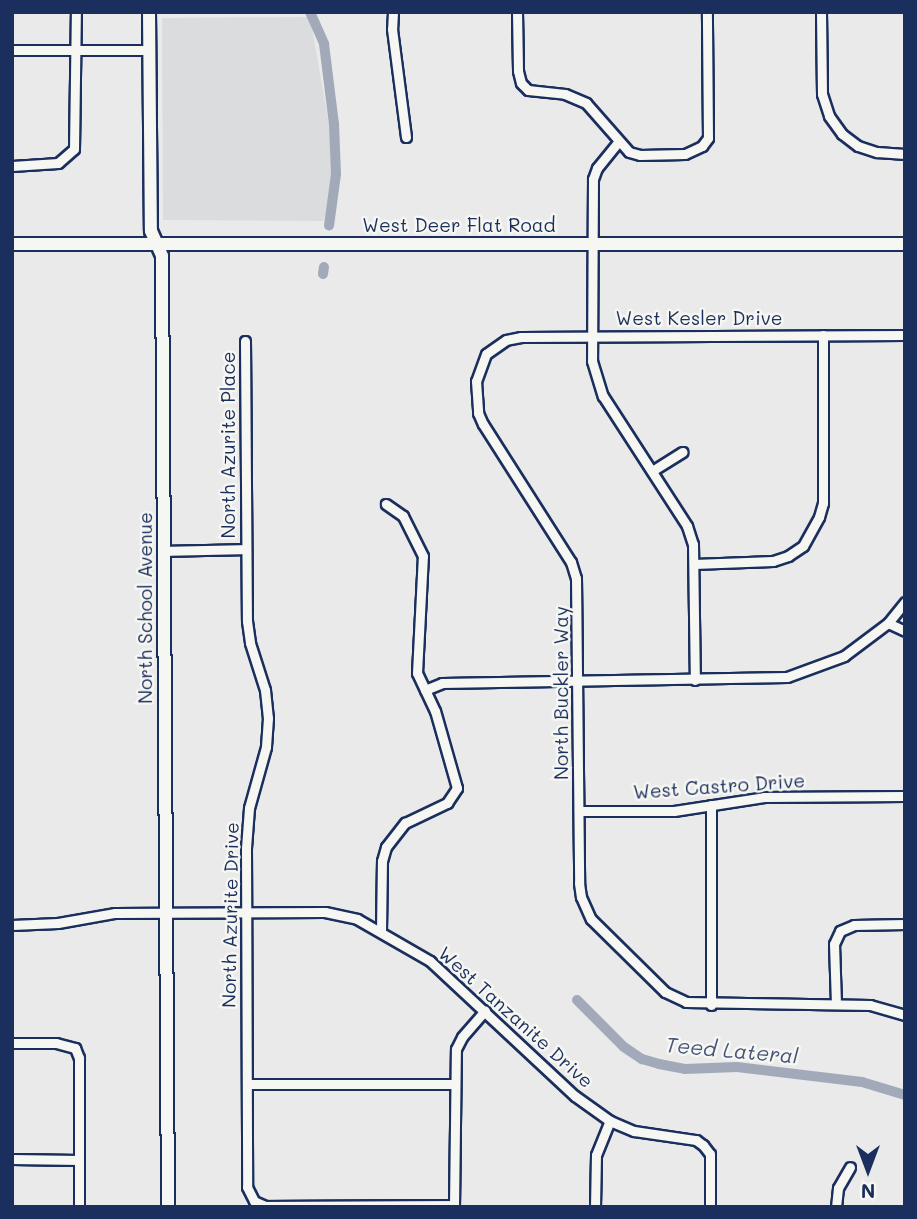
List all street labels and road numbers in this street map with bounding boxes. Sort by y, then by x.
street label: West Deer Flat Road [362,214,556,236]
street label: West Kesler Drive [615,307,783,329]
street label: North Azurite Place [217,352,239,538]
street label: North School Avenue [134,512,156,704]
street label: North Buckler Way [550,606,572,780]
street label: West Castro Drive [632,769,806,803]
street label: North Azurite Drive [217,822,243,1008]
street label: West Tanzanite Drive [434,942,598,1092]

